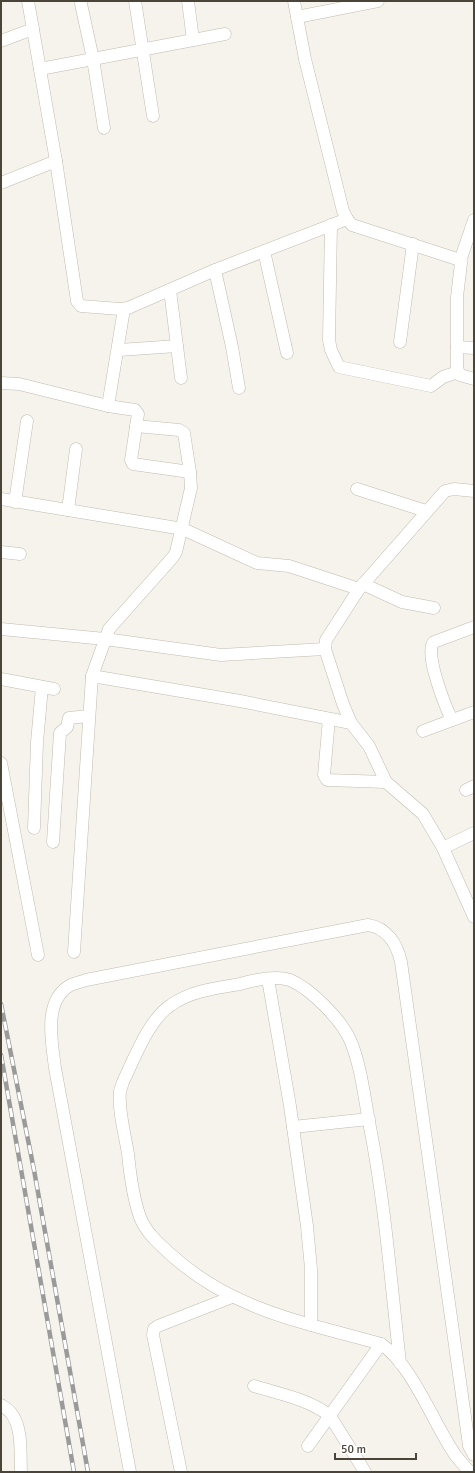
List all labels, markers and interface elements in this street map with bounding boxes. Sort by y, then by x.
scale bar [335,1435,416,1461]
text: 50 m [341,1442,366,1457]

